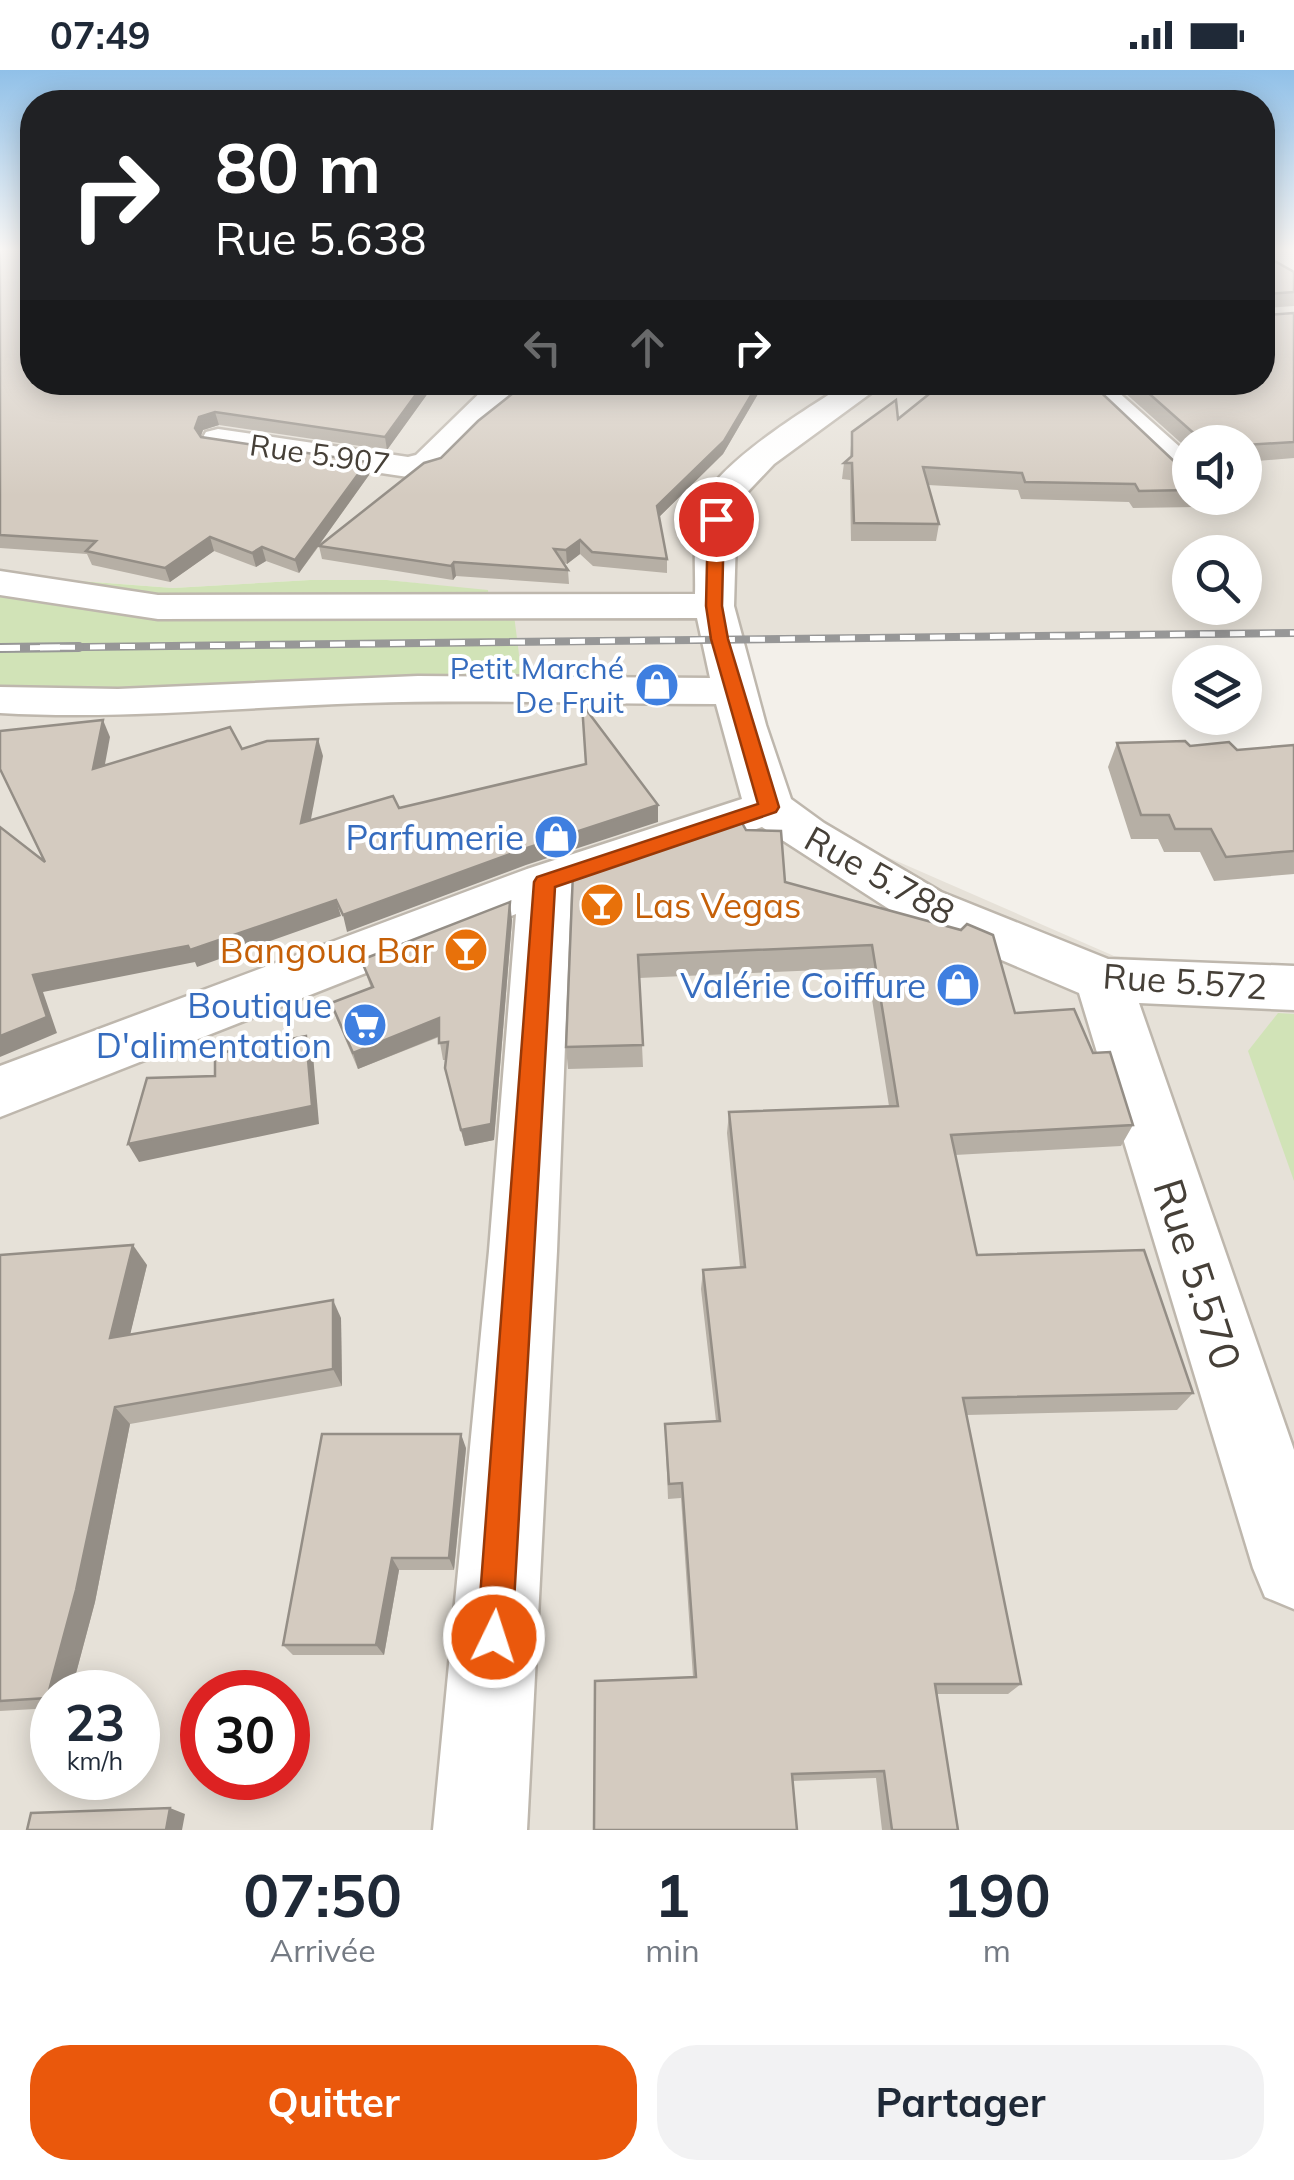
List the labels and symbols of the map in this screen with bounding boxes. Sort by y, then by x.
street label: Rue 5.907 [248,425,392,483]
pin [674,477,759,562]
place label: Petit Marché De Fruit [450,649,624,721]
shop icon: Petit Marché De Fruit [634,662,680,708]
shop icon: Parfumerie [533,814,579,860]
place label: Parfumerie [346,815,524,859]
street label: Rue 5.788 [797,816,963,934]
bar icon: Las Vegas [579,882,625,928]
place label: Las Vegas [634,883,801,927]
bar icon: Bangoua Bar [443,927,489,973]
place label: Bangoua Bar [220,928,434,972]
street label: Rue 5.572 [1101,953,1269,1009]
shop icon: Valérie Coiffure [935,962,981,1008]
place label: Valérie Coiffure [680,963,926,1007]
place label: Boutique D'alimentation [96,983,332,1067]
supermarket icon: Boutique D'alimentation [342,1002,388,1048]
street label: Rue 5.570 [1142,1172,1254,1376]
position arrow [442,1585,546,1689]
speed limit sign: 30 [180,1670,310,1800]

